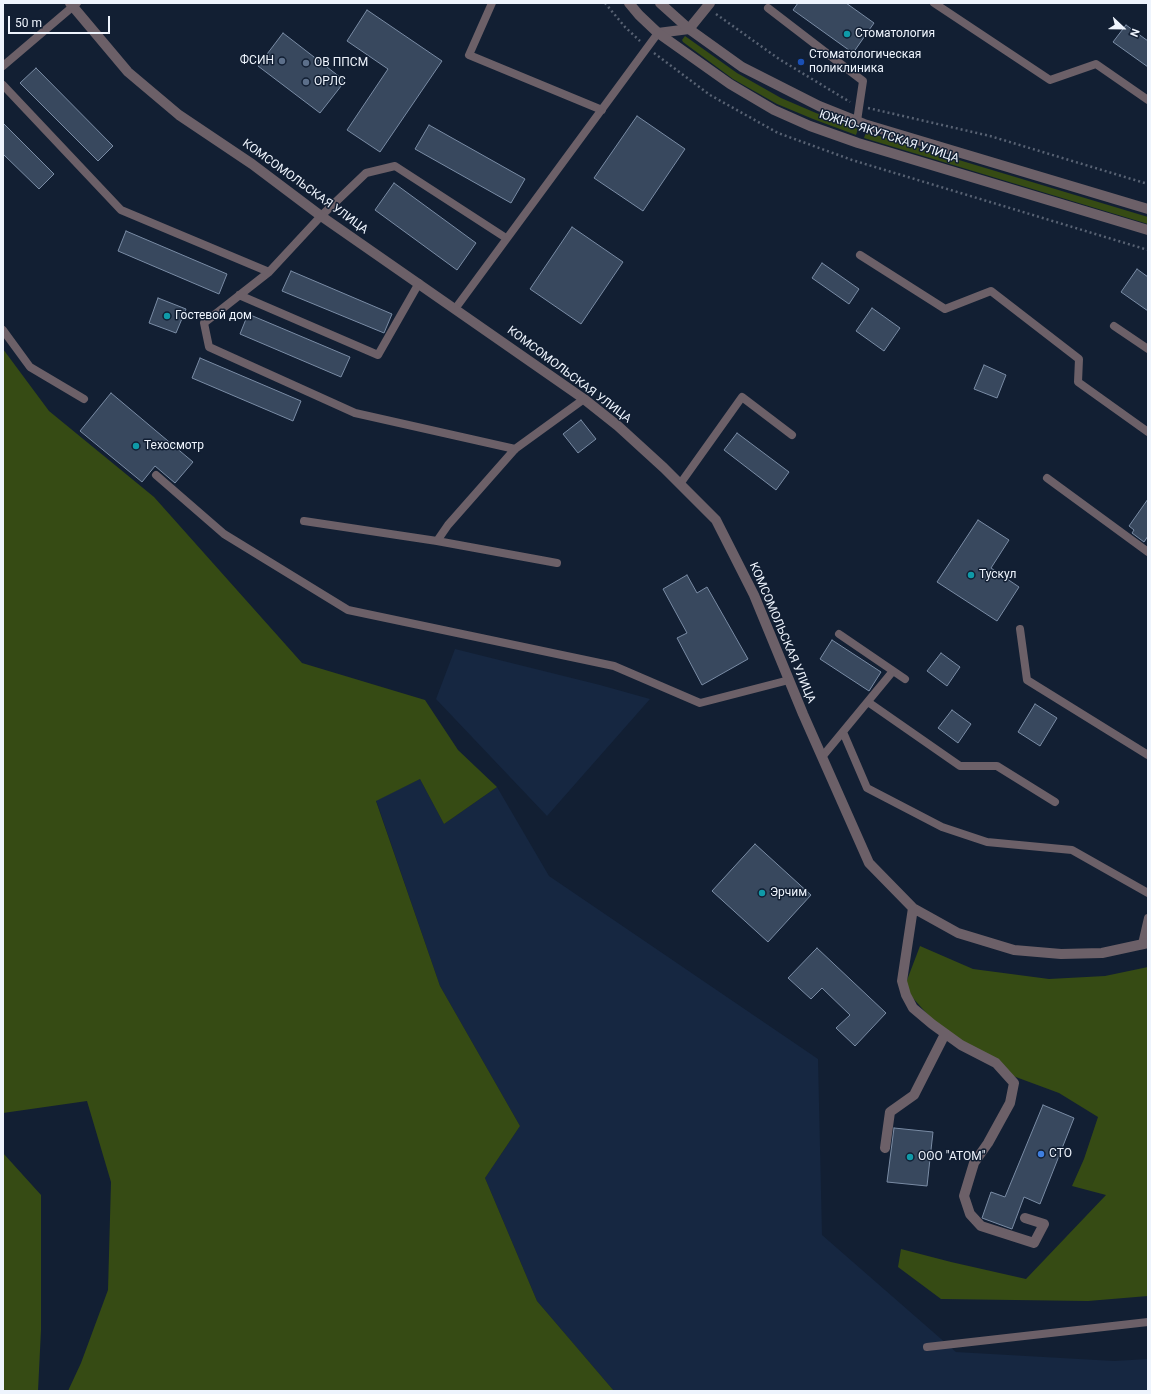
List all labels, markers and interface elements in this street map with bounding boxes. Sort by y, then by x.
scale bar [10,8,112,34]
north arrow [1103,8,1143,48]
text: 50 m [15,16,42,30]
place label: Стоматология [855,27,935,41]
text: N [1127,27,1142,39]
marker: Стоматология [842,29,852,39]
place label: Стоматологическая поликлиника [809,48,921,76]
place label: ФСИН [240,54,274,68]
marker: ФСИН [277,56,287,66]
place label: ОВ ППСМ [314,56,368,70]
marker: Стоматологическая поликлиника [796,57,806,67]
marker: ОВ ППСМ [301,58,311,68]
place label: ОРЛС [314,75,346,89]
marker: ОРЛС [301,77,311,87]
street label: ЮЖНО-ЯКУТСКАЯ УЛИЦА [817,108,961,166]
street label: КОМСОМОЛЬСКАЯ УЛИЦА [239,137,371,237]
place label: Гостевой дом [175,309,252,323]
marker: Гостевой дом [162,311,172,321]
street label: КОМСОМОЛЬСКАЯ УЛИЦА [504,324,634,426]
place label: Техосмотр [144,439,204,453]
marker: Техосмотр [131,441,141,451]
street label: КОМСОМОЛЬСКАЯ УЛИЦА [746,560,818,706]
place label: Тускул [979,568,1016,582]
marker: Тускул [966,570,976,580]
place label: Эрчим [770,886,807,900]
marker: Эрчим [757,888,767,898]
place label: СТО [1049,1147,1072,1161]
marker: СТО [1036,1149,1046,1159]
place label: ООО "АТОМ" [918,1150,986,1164]
marker: ООО "АТОМ" [905,1152,915,1162]

